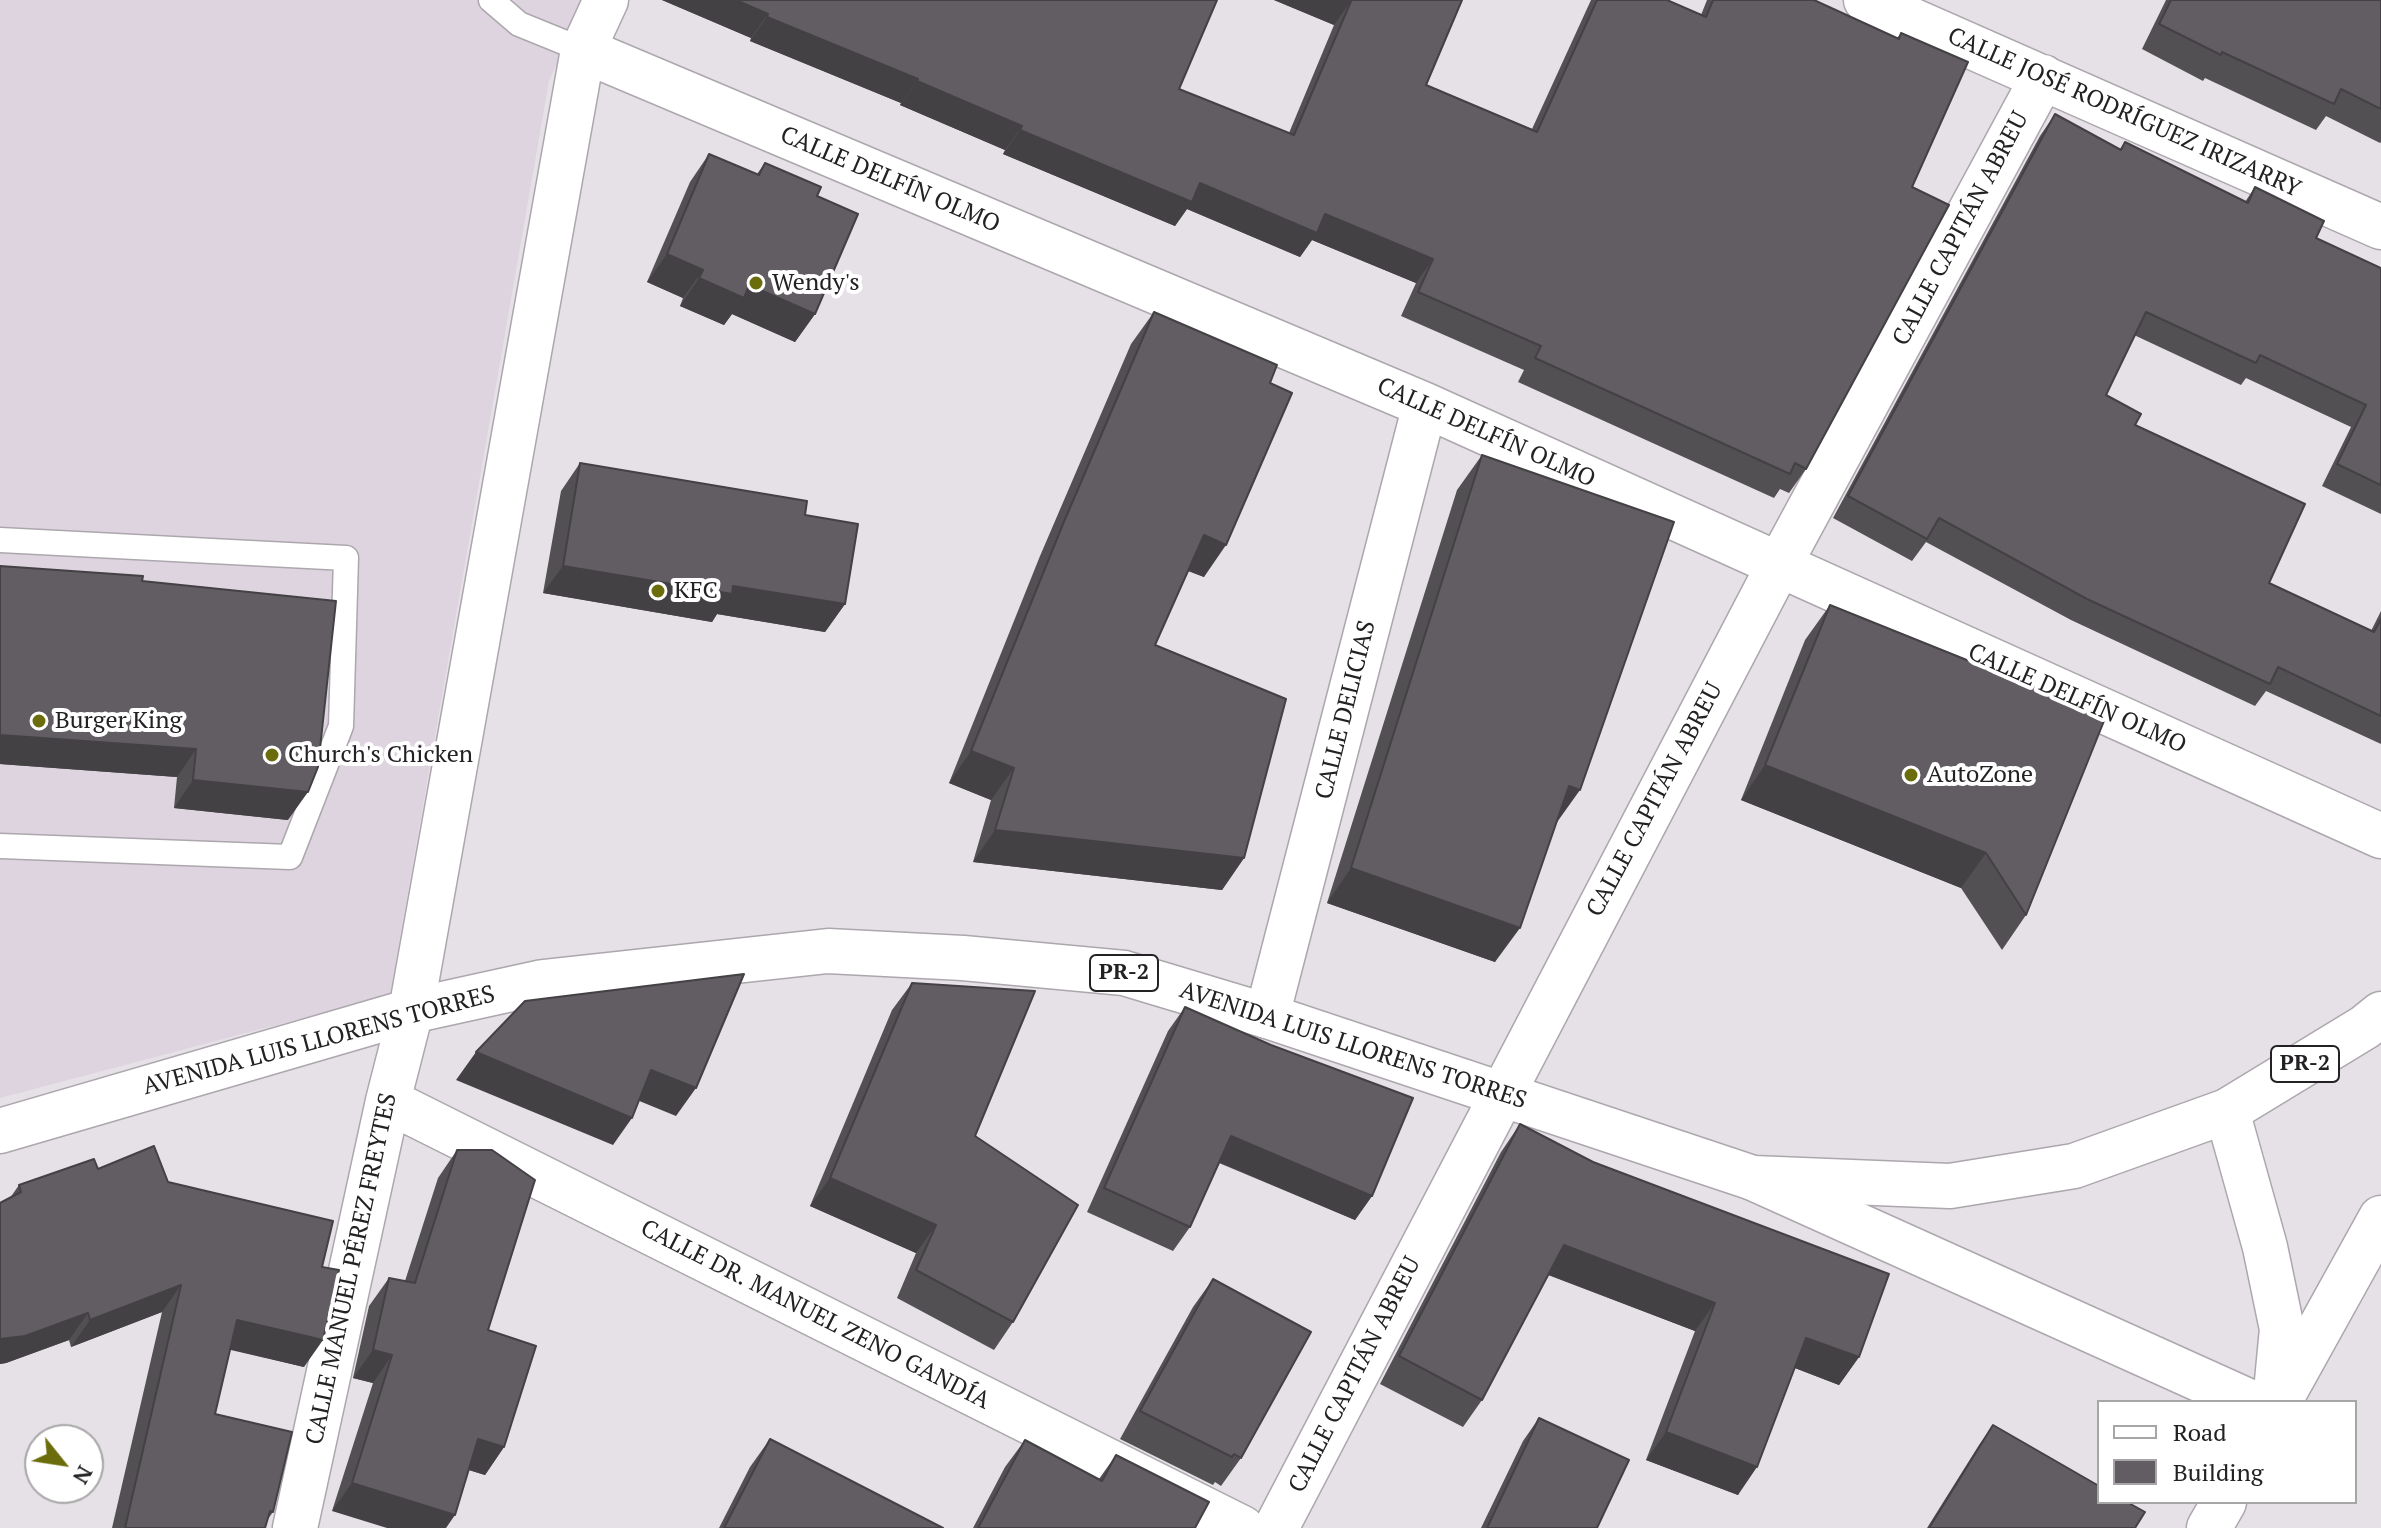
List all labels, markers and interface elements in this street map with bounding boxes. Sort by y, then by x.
street label: CALLE JOSÉ RODRÍGUEZ IRIZARRY [1943,22,2305,204]
street label: CALLE CAPITÁN ABREU [1887,107,2035,351]
street label: CALLE DELFÍN OLMO [776,121,1004,239]
place label: Wendy's [772,269,860,297]
marker: Wendy's [747,274,765,292]
street label: CALLE DELFÍN OLMO [1372,372,1600,494]
place label: KFC [674,577,718,605]
marker: KFC [649,582,667,600]
street label: CALLE DELICIAS [1310,618,1382,802]
street label: CALLE DELFÍN OLMO [1963,638,2191,760]
street label: CALLE CAPITÁN ABREU [1581,678,1729,922]
place label: Burger King [55,707,182,735]
marker: Burger King [30,712,48,730]
place label: Church's Chicken [288,741,473,769]
marker: Church's Chicken [263,746,281,764]
place label: AutoZone [1927,761,2033,789]
marker: AutoZone [1902,766,1920,784]
road number: PR-2 [1090,955,1158,991]
street label: AVENIDA LUIS LLORENS TORRES [1176,976,1530,1116]
street label: AVENIDA LUIS LLORENS TORRES [140,980,498,1102]
road number: PR-2 [2271,1046,2339,1082]
street label: CALLE MANUEL PÉREZ FREYTES [301,1091,403,1447]
street label: CALLE DR. MANUEL ZENO GANDÍA [636,1214,994,1416]
street label: CALLE CAPITÁN ABREU [1283,1252,1427,1498]
legend [2097,1400,2357,1504]
text: Road [2173,1416,2227,1448]
north arrow [24,1424,104,1504]
text: Building [2173,1456,2263,1488]
text: N [67,1461,100,1490]

